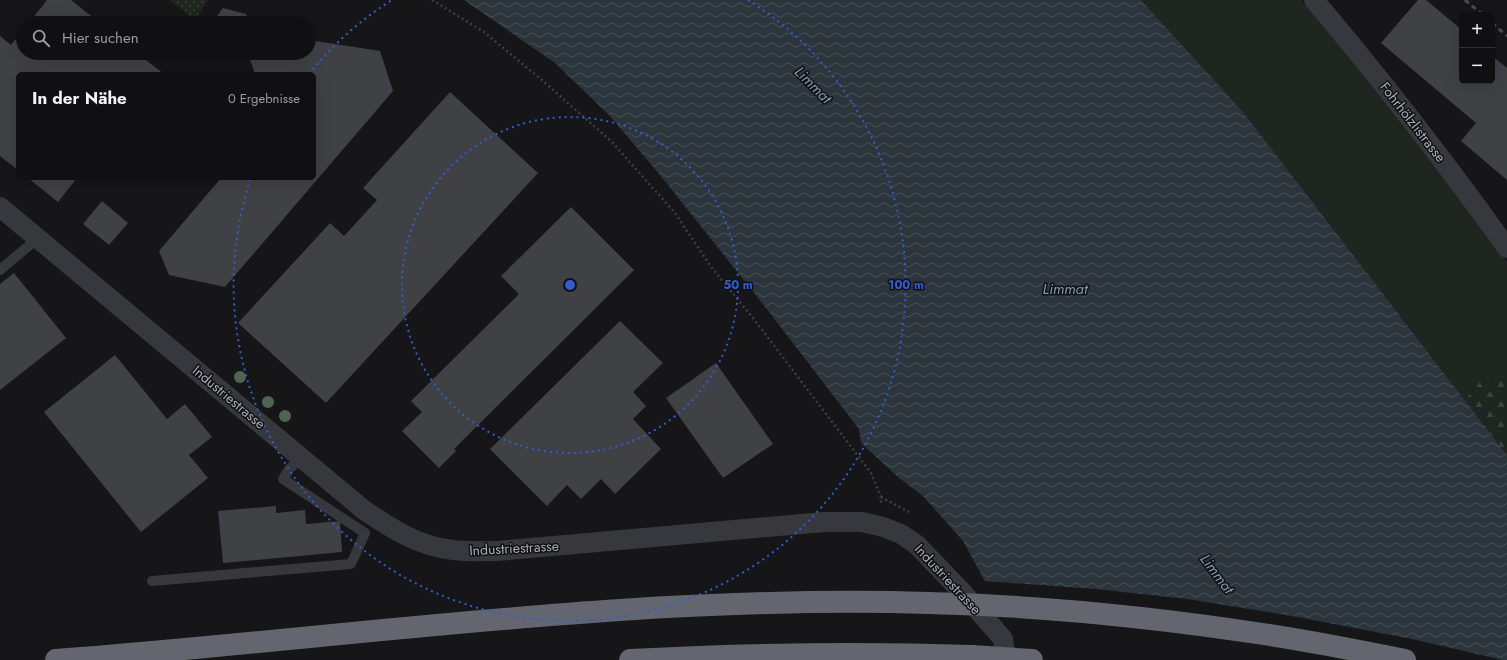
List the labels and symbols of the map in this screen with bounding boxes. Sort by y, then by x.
water label: Limmat [789,61,838,110]
street label: Fohrhölzlistrasse [1375,78,1451,166]
text: 50 m [723,276,753,294]
text: 100 m [888,276,924,294]
centre of rings [563,278,577,292]
water label: Limmat [1043,278,1089,300]
street label: Industriestrasse [188,360,270,434]
street label: Industriestrasse [469,536,559,560]
street label: Industriestrasse [910,539,986,619]
water label: Limmat [1195,549,1240,600]

